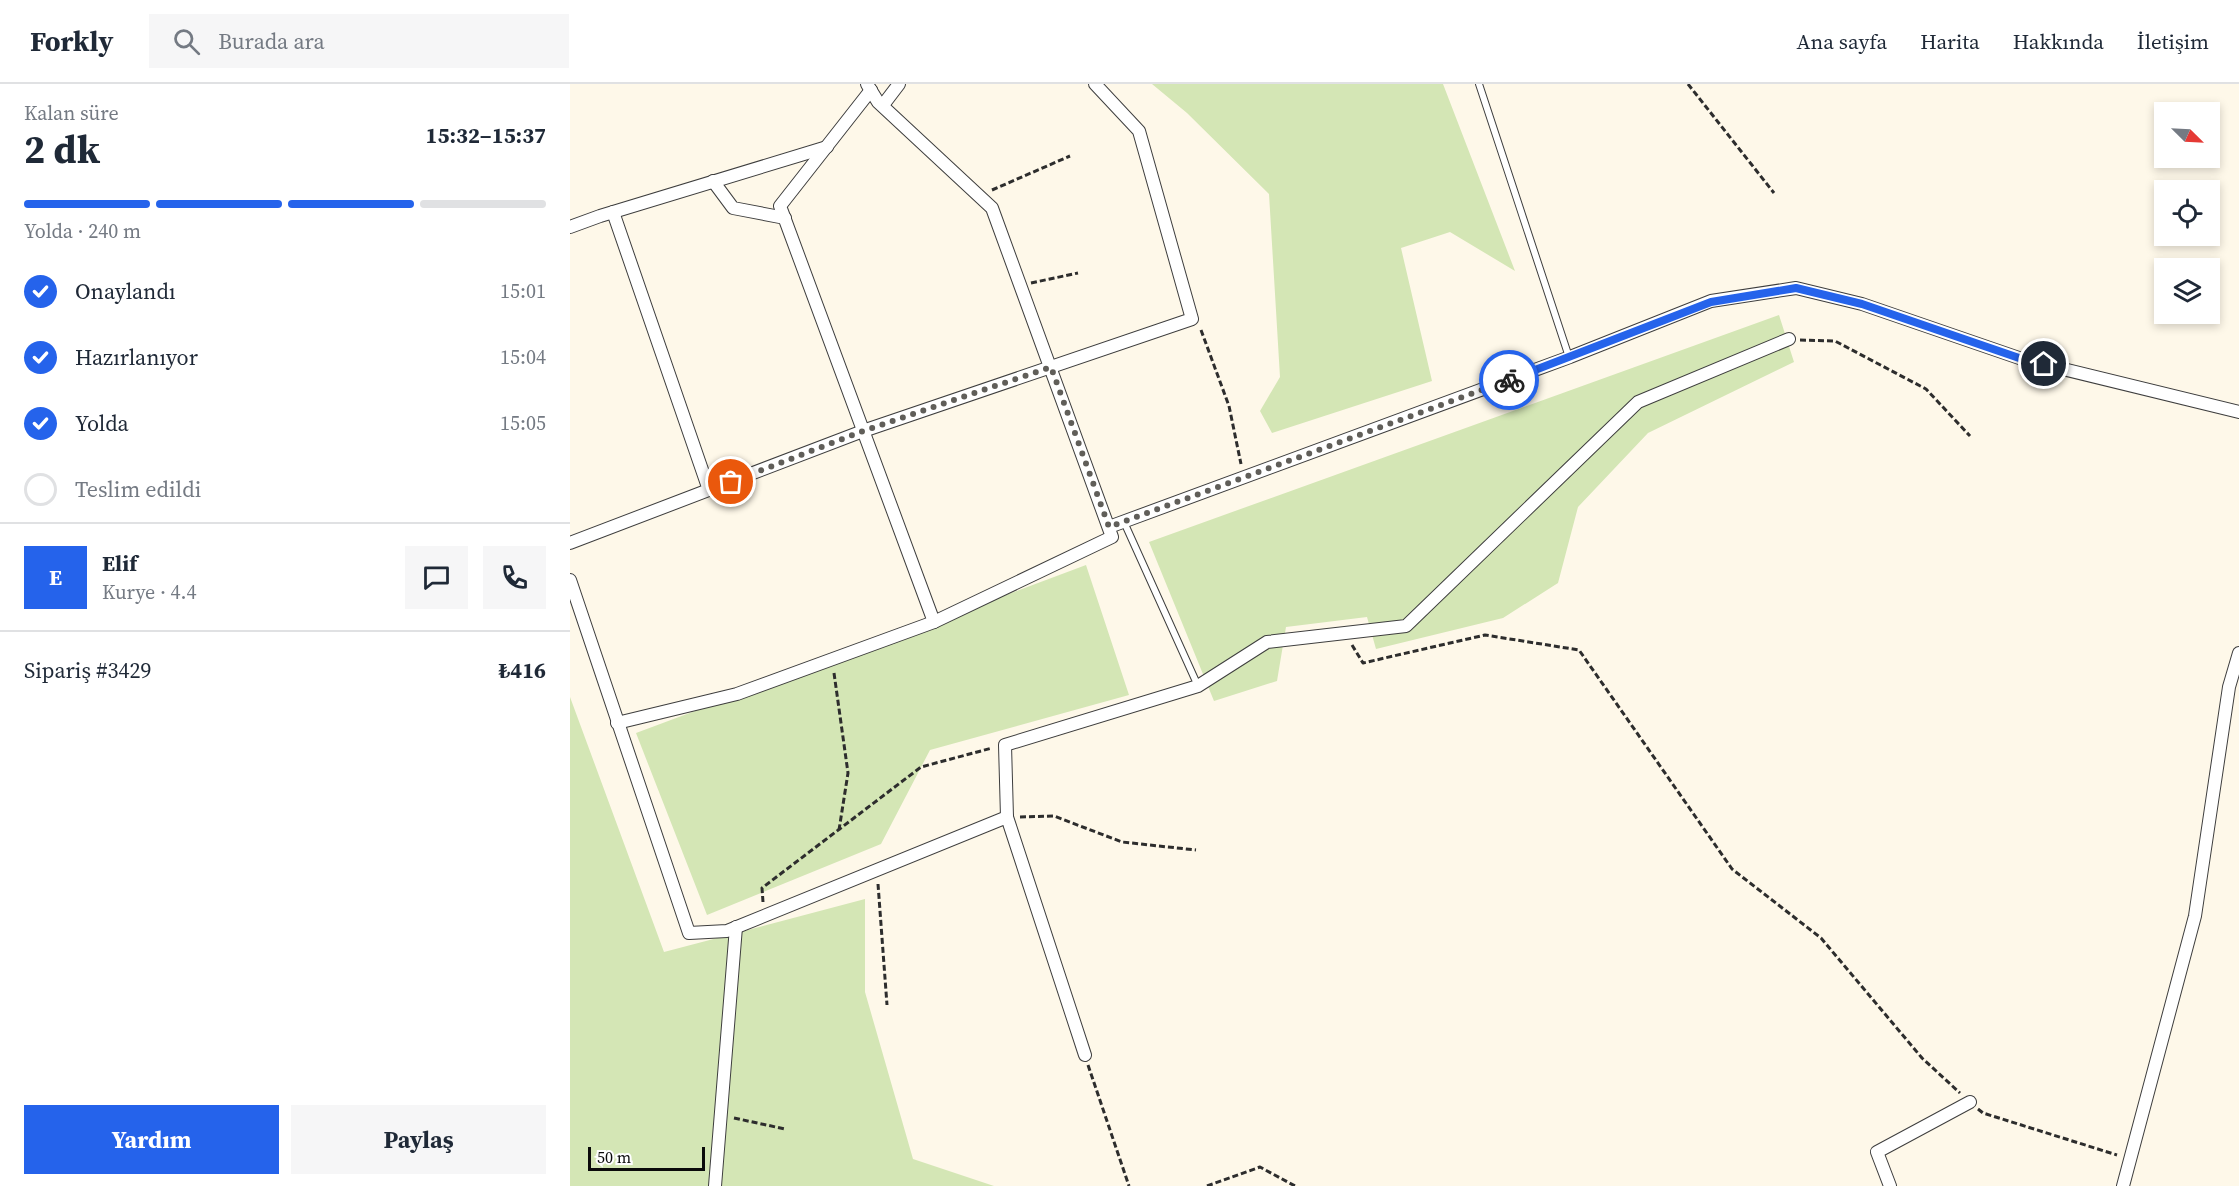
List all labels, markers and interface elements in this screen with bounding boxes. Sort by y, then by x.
search box [149,14,569,68]
text: Forkly [30,22,113,60]
icon: search [170,25,203,58]
text: Burada ara [218,26,325,56]
text: Ana sayfa [1797,27,1887,56]
text: Harita [1920,27,1980,56]
text: Hakkında [2013,27,2104,56]
text: İletişim [2137,27,2209,56]
text: Kalan süre [24,99,119,127]
north arrow [2154,102,2220,168]
map controls [2154,102,2220,324]
text: 15:32–15:37 [426,120,546,150]
text: 2 dk [24,123,100,176]
button: locate [2154,180,2220,246]
text: Yolda · 240 m [24,217,141,245]
button: layers [2154,258,2220,324]
icon: check [24,275,57,308]
text: Onaylandı [75,276,175,306]
text: 15:01 [500,277,546,305]
pin [2018,338,2069,389]
icon: check [24,341,57,374]
text: Hazırlanıyor [75,342,198,372]
text: 15:04 [500,343,546,371]
icon: home [2027,347,2060,380]
courier [1479,350,1539,410]
icon: bike [1493,364,1526,397]
icon: check [24,407,57,440]
text: Yolda [75,408,129,438]
text: 15:05 [500,409,546,437]
pin [705,456,756,507]
icon: bag [714,465,747,498]
text: Teslim edildi [75,474,201,504]
button: chat [405,546,468,609]
button: phone [483,546,546,609]
text: Elif [102,548,137,578]
text: E [49,562,62,592]
text: Kurye · 4.4 [102,578,197,606]
text: Sipariş #3429 [24,655,152,685]
text: ₺416 [498,655,546,685]
button: Yardım [24,1105,279,1174]
button: Paylaş [291,1105,546,1174]
scale bar [588,1144,705,1172]
text: 50 m [597,1146,631,1168]

